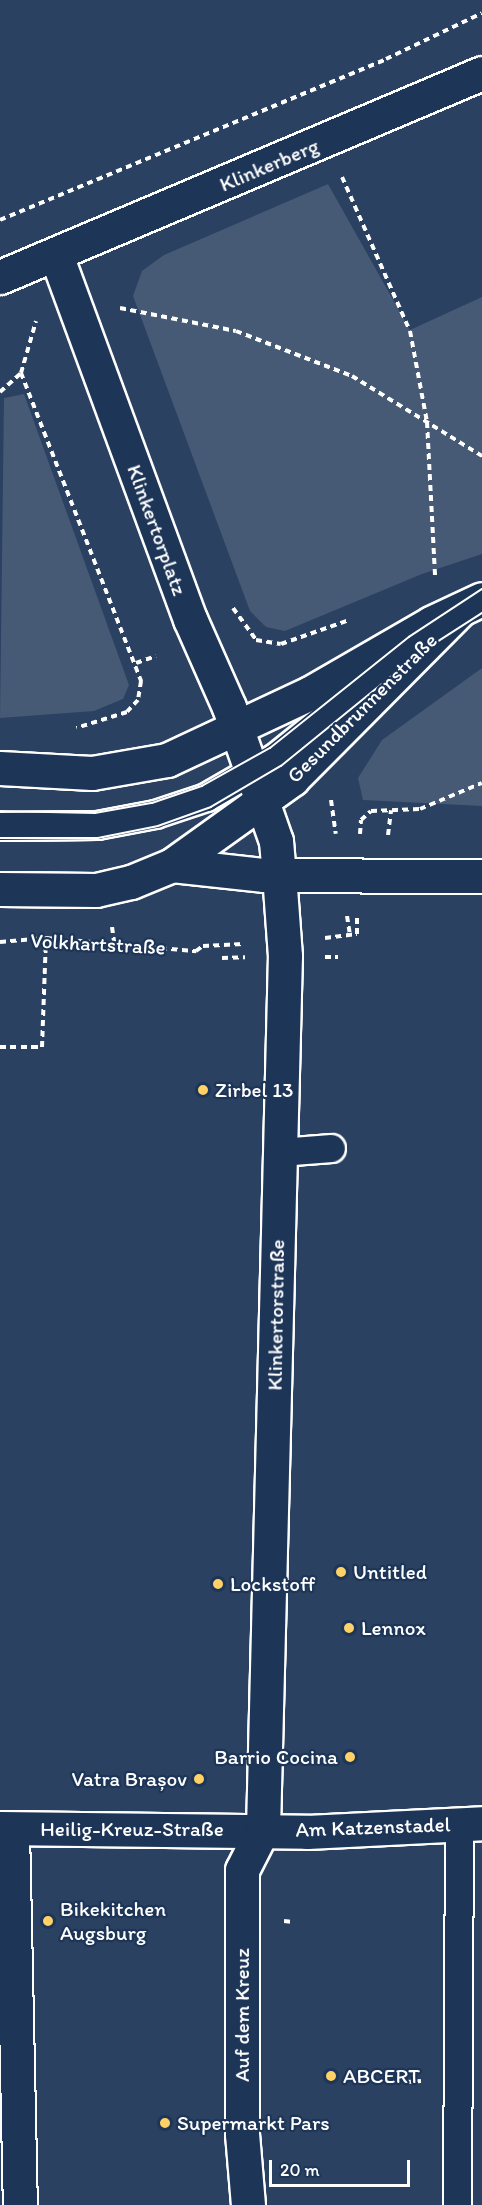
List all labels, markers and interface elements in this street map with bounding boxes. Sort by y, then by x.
street label: Klinkerberg [216,133,322,197]
street label: Klinkertorplatz [122,461,192,599]
street label: Gesundbrunnenstraße [282,628,442,788]
street label: Volkhartstraße [30,928,166,960]
place label: Zirbel 13 [215,1077,293,1103]
marker: Zirbel 13 [196,1083,210,1097]
street label: Klinkertorstraße [262,1239,290,1391]
place label: Untitled [353,1559,427,1585]
marker: Untitled [334,1565,348,1579]
place label: Lockstoff [230,1571,315,1597]
marker: Lockstoff [211,1577,225,1591]
place label: Lennox [361,1615,426,1641]
marker: Lennox [342,1621,356,1635]
place label: Barrio Cocina [215,1744,338,1770]
marker: Barrio Cocina [343,1750,357,1764]
place label: Vatra Brașov [71,1766,187,1792]
marker: Vatra Brașov [192,1772,206,1786]
street label: Am Katzenstadel [295,1812,451,1842]
street label: Heilig-Kreuz-Straße [40,1816,224,1842]
place label: Bikekitchen Augsburg [60,1896,166,1946]
marker: Bikekitchen Augsburg [41,1914,55,1928]
street label: Auf dem Kreuz [229,1948,255,2082]
place label: ABCERT [343,2063,420,2089]
marker: ABCERT [324,2069,338,2083]
place label: Supermarkt Pars [177,2110,330,2136]
marker: Supermarkt Pars [158,2116,172,2130]
scale bar [272,2148,413,2186]
text: 20 m [280,2159,320,2181]

